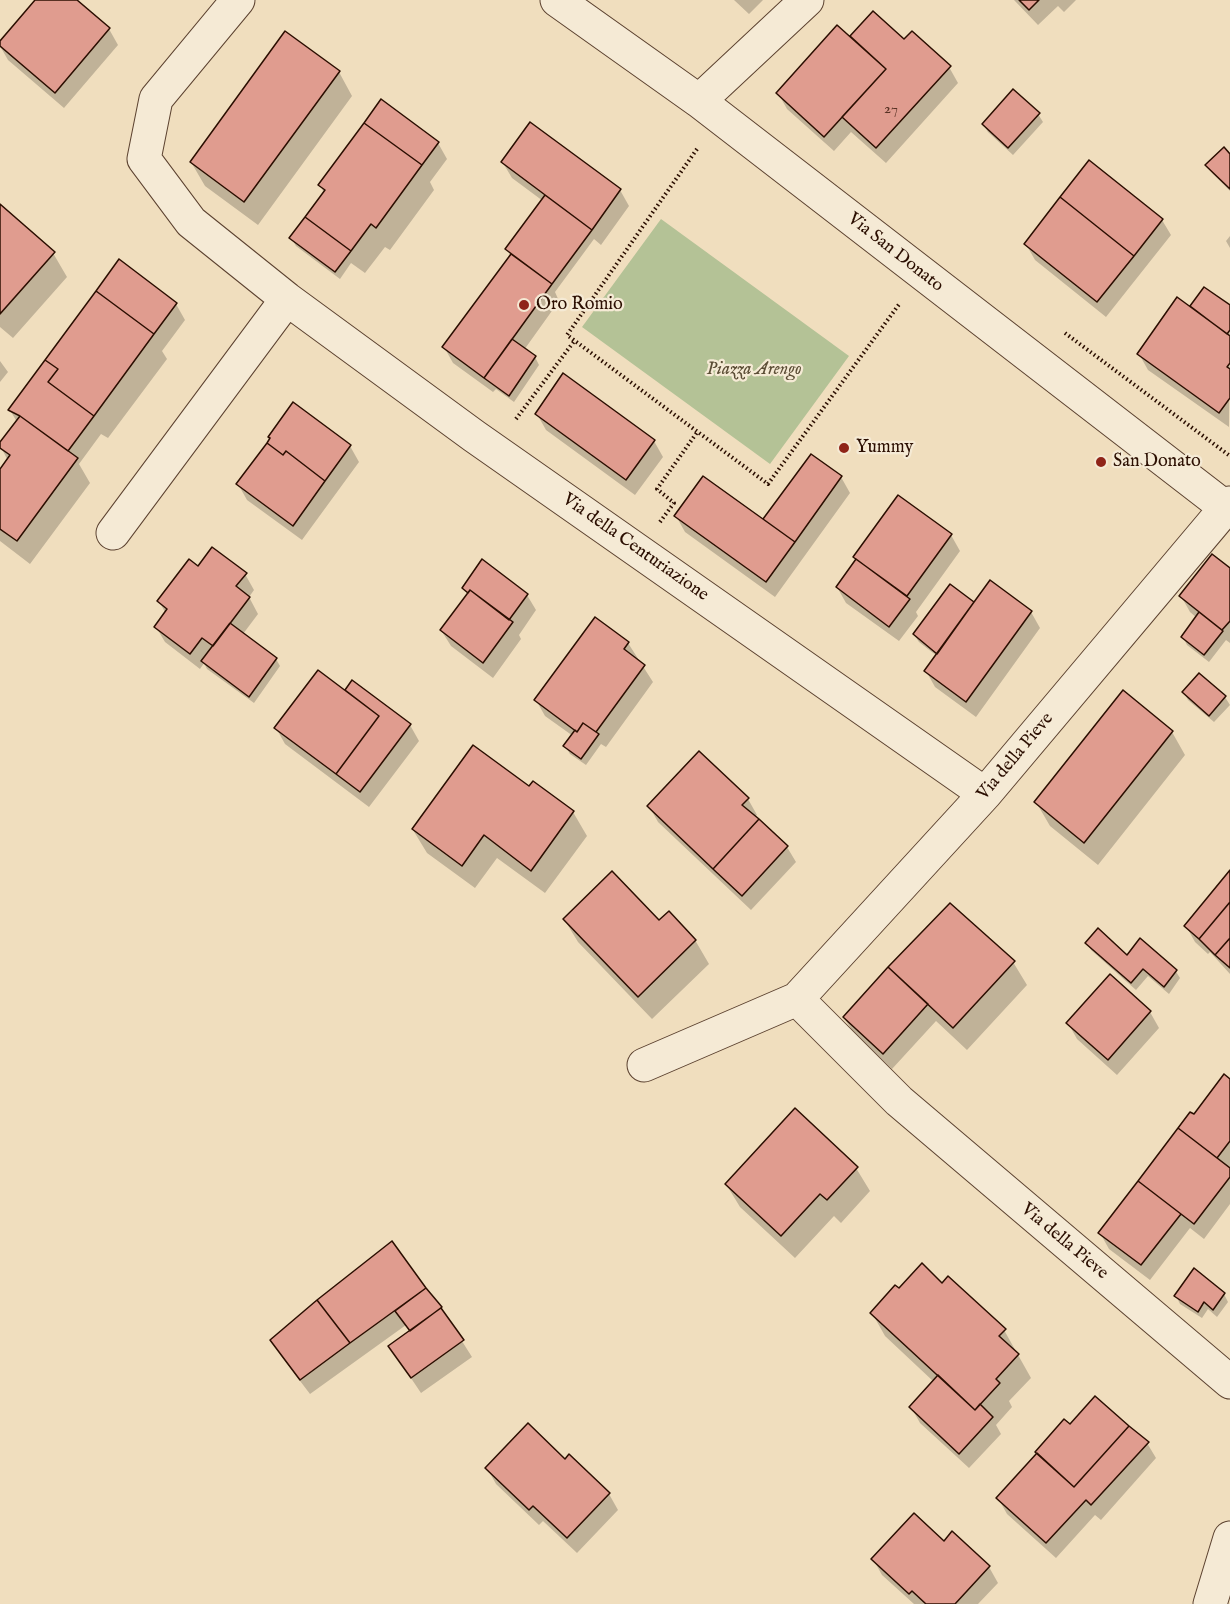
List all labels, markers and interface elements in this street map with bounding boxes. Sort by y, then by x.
house number: 27 [884,101,898,119]
street label: Via San Donato [843,209,947,297]
place label: Oro Romio [536,294,623,316]
marker: Oro Romio [517,298,531,312]
park label: Piazza Arengo [706,359,802,381]
place label: Yummy [856,437,913,459]
marker: Yummy [837,441,851,455]
place label: San Donato [1113,451,1201,473]
marker: San Donato [1094,455,1108,469]
street label: Via della Centuriazione [558,489,712,607]
street label: Via della Pieve [973,709,1059,805]
street label: Via della Pieve [1016,1199,1112,1285]

